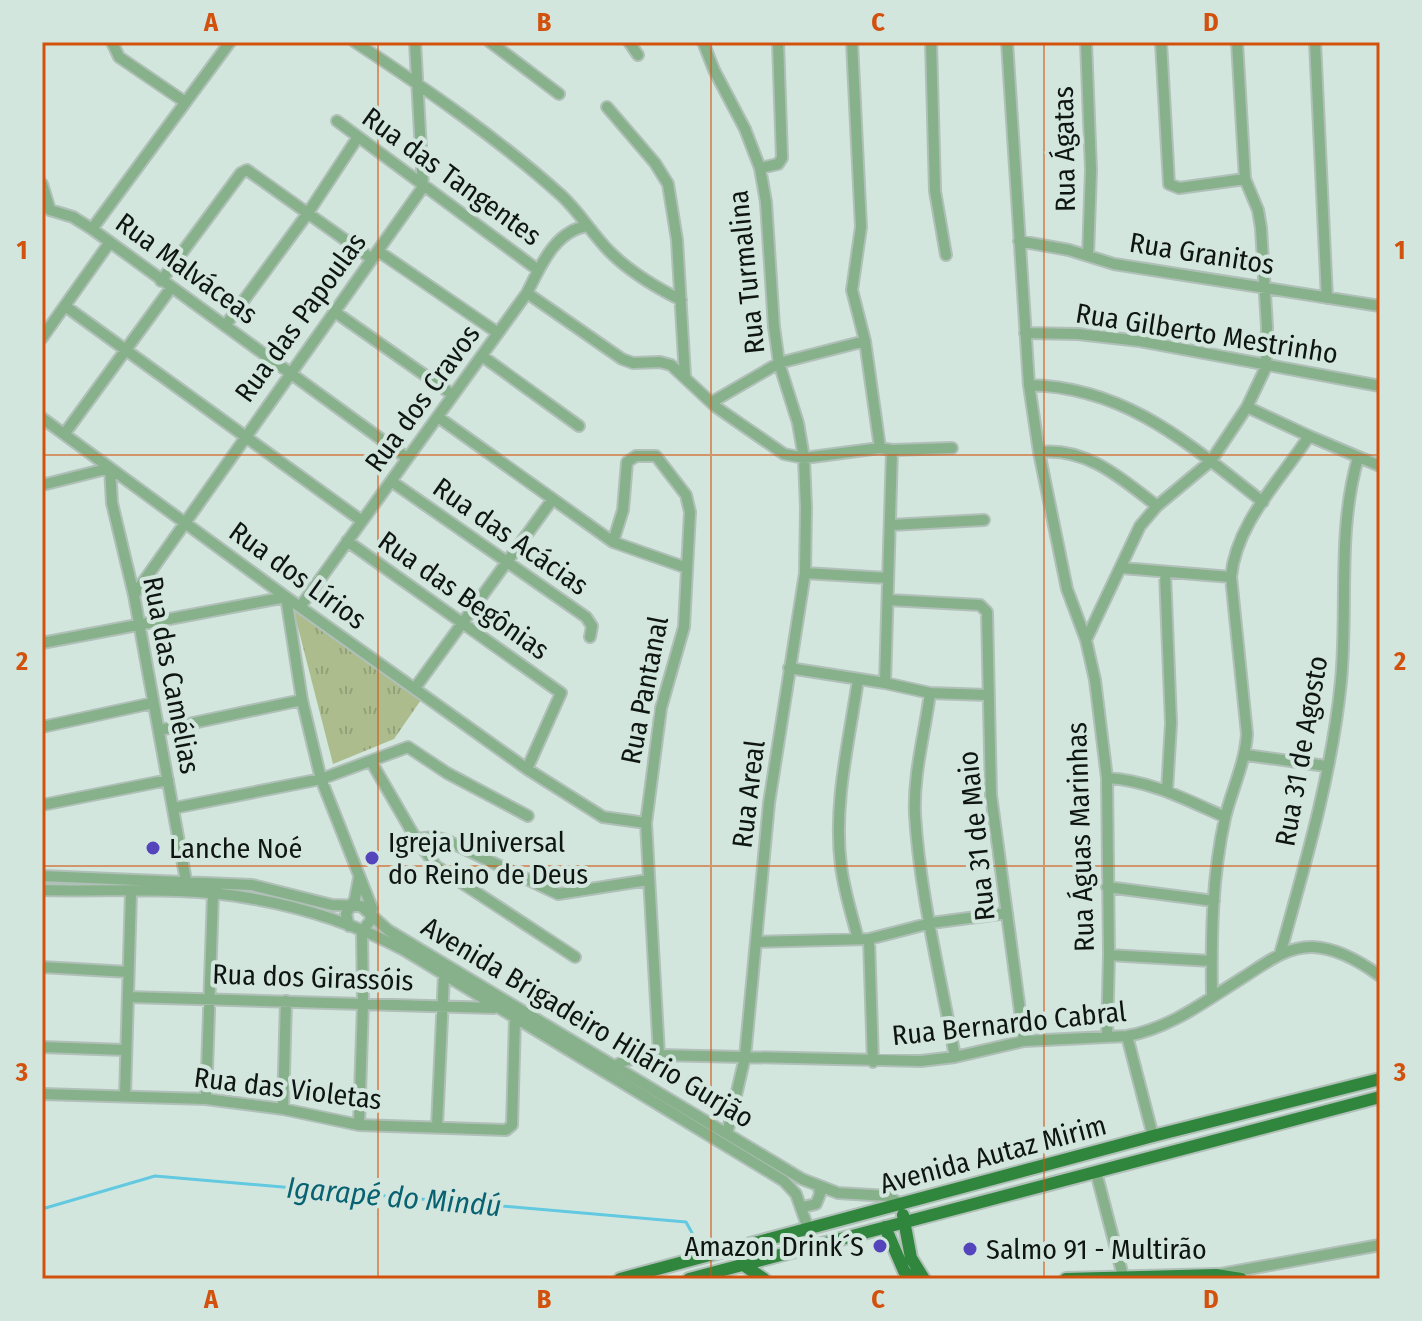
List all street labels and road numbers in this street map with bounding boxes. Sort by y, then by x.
street label: Rua Ágatas [1047,86,1082,212]
street label: Rua das Tangentes [356,100,548,252]
street label: Rua Turmalina [721,188,771,355]
street label: Rua Malváceas [109,206,264,331]
street label: Rua das Papoulas [228,226,373,408]
street label: Rua Granitos [1127,226,1277,281]
street label: Rua Gilberto Mestrinho [1073,296,1340,371]
street label: Rua dos Cravos [358,318,487,478]
street label: Rua das Acácias [427,471,595,602]
street label: Rua dos Lírios [223,515,373,636]
street label: Rua das Begônias [372,524,556,667]
street label: Rua das Camélias [136,574,207,777]
street label: Rua Pantanal [614,613,675,767]
street label: Rua 31 de Agosto [1269,653,1334,849]
street label: Rua Águas Marinhas [1060,721,1101,952]
street label: Rua Areal [726,738,771,850]
street label: Rua 31 de Maio [951,749,1002,922]
street label: Avenida Brigadeiro Hilário Gurjão [416,910,760,1135]
street label: Rua dos Girassóis [212,957,414,998]
street label: Rua Bernardo Cabral [890,995,1128,1052]
street label: Rua das Violetas [192,1061,384,1116]
street label: Avenida Autaz Mirim [876,1108,1110,1201]

